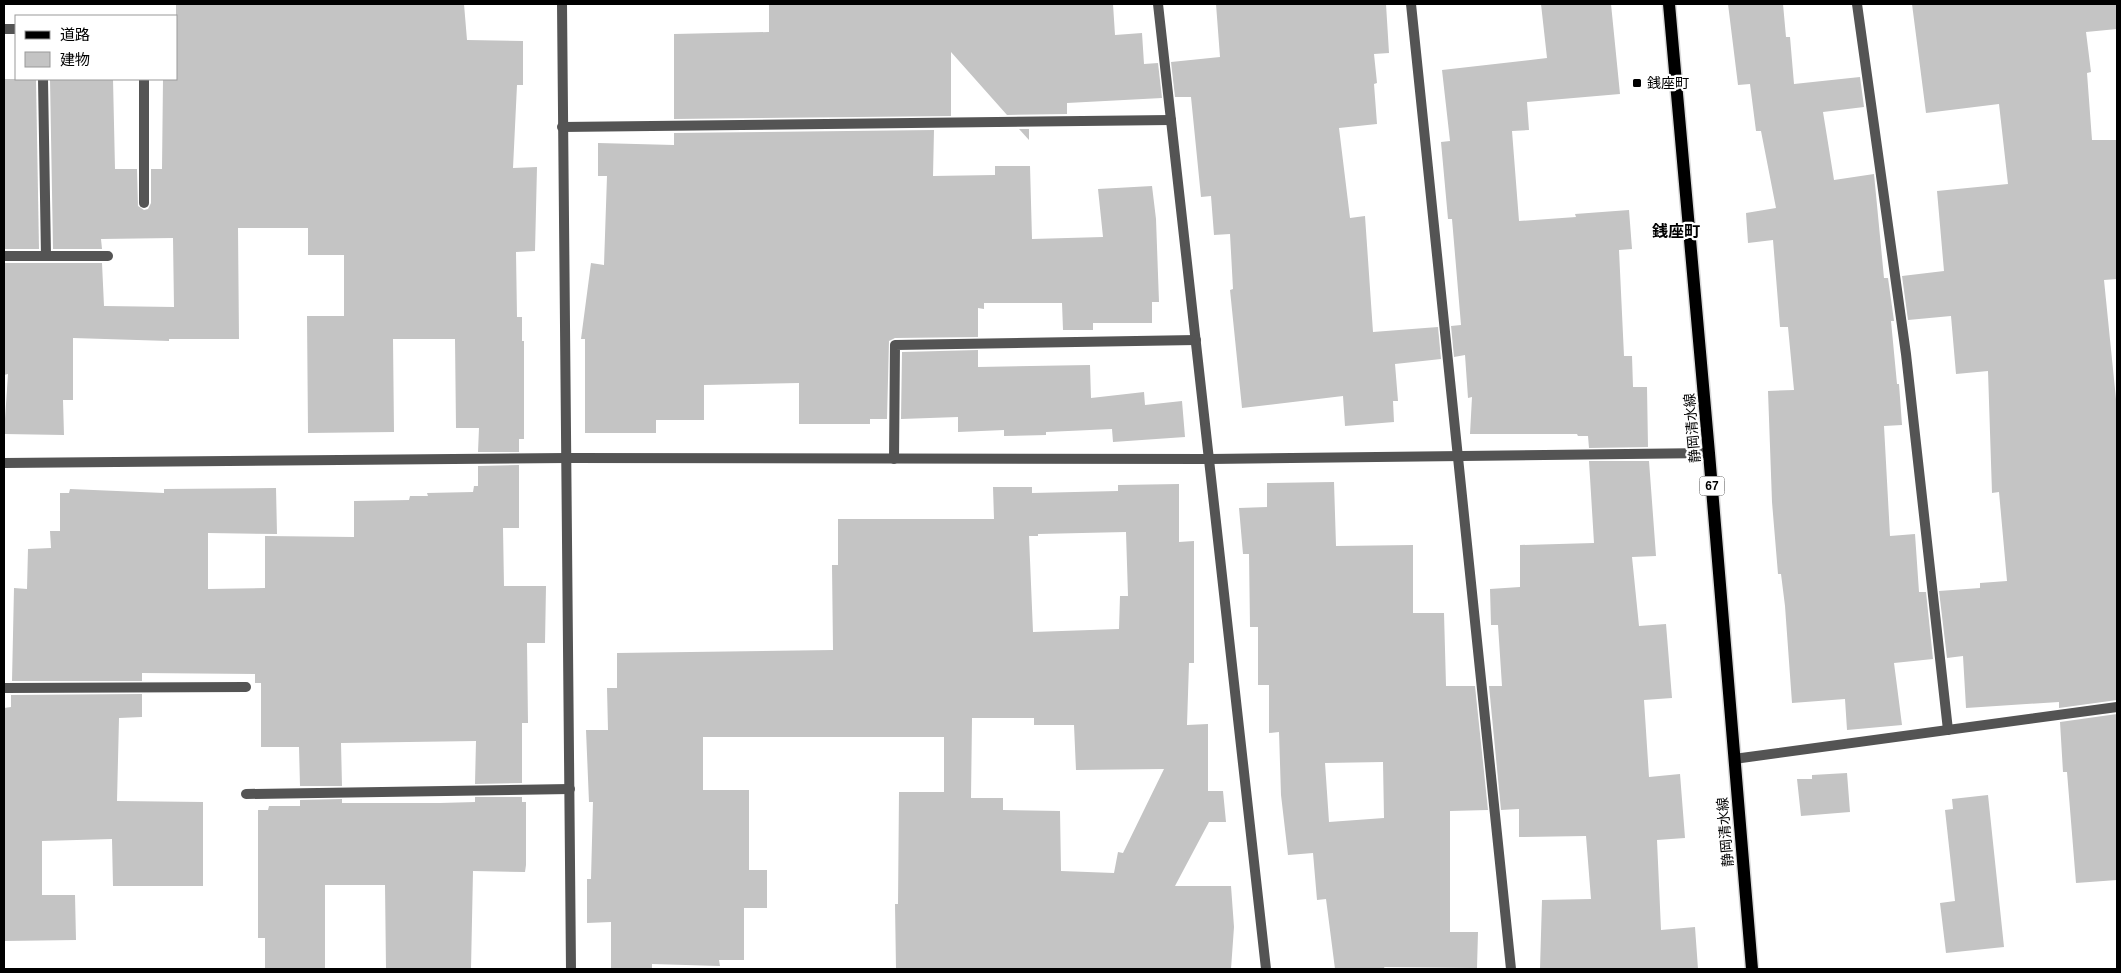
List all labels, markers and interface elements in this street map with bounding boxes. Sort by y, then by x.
legend [15,15,178,80]
text: 道路 [60,26,90,43]
text: 建物 [60,51,90,68]
place label: 銭座町 [1647,75,1689,91]
marker: 銭座町 [1631,77,1643,89]
district label: 銭座町 [1652,222,1700,240]
street label: 静岡清水線 [1681,392,1703,464]
road number: 67 [1700,476,1724,496]
street label: 静岡清水線 [1714,796,1736,868]

